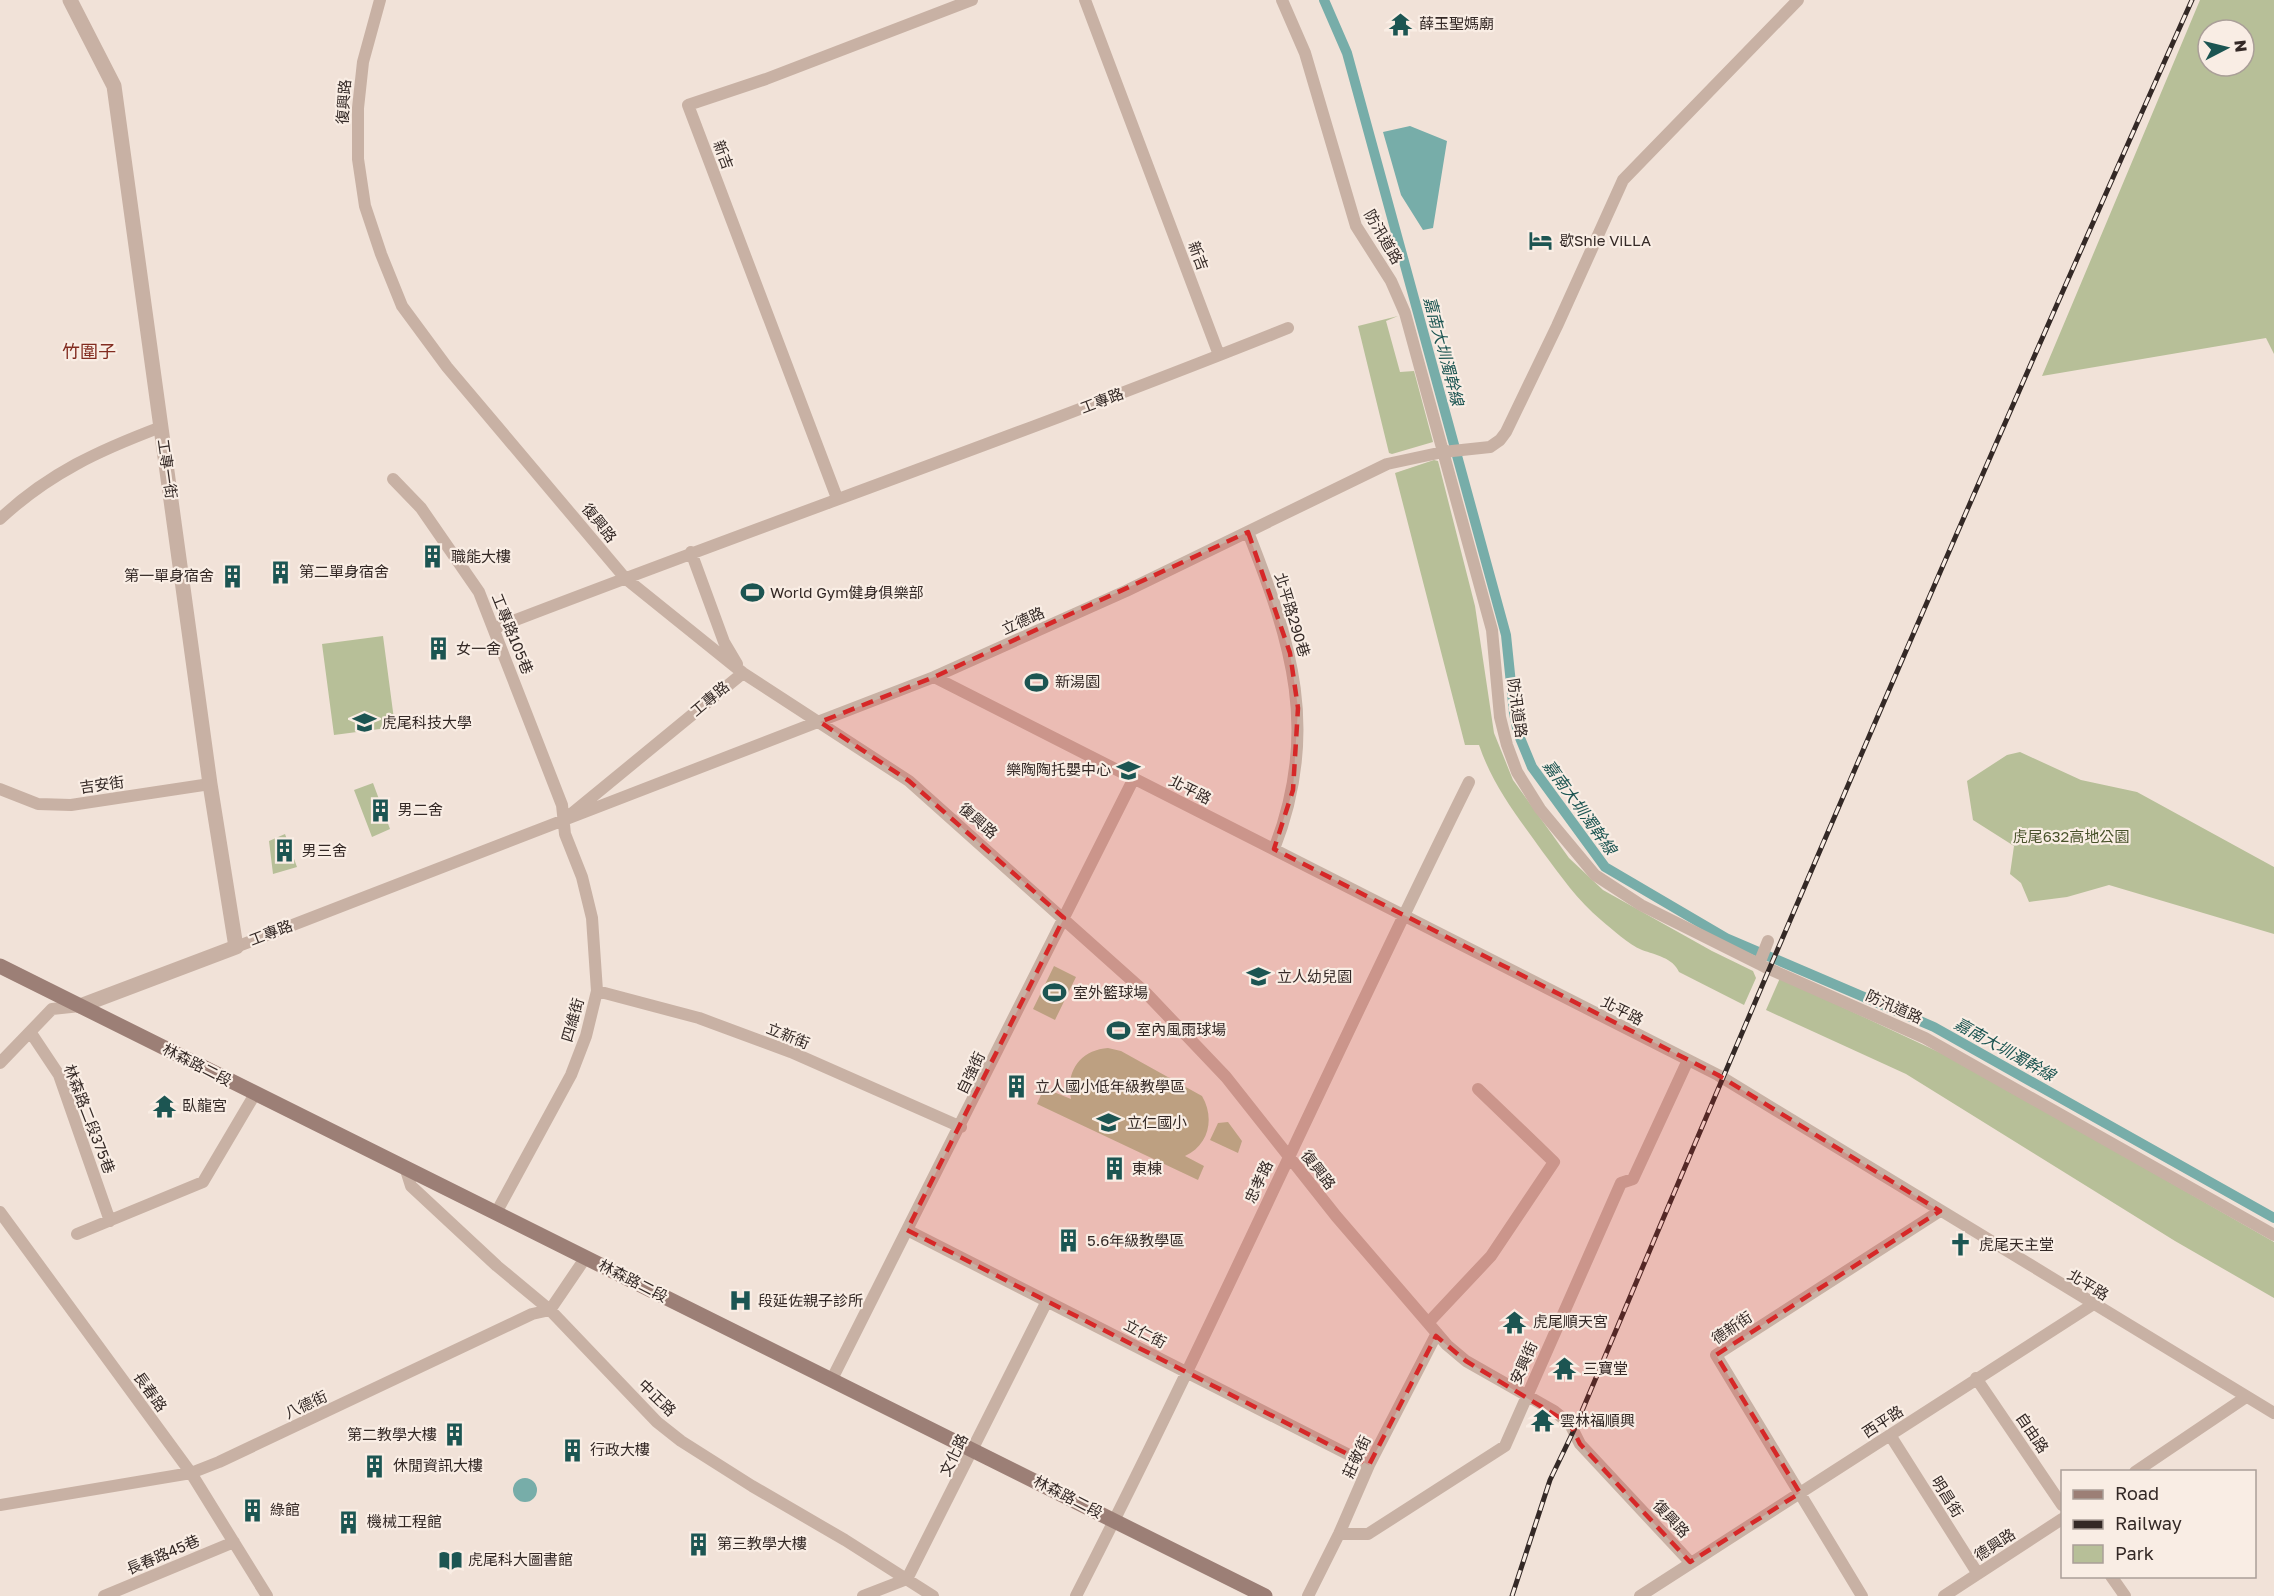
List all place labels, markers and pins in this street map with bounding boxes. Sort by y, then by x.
temple icon: 薛玉聖媽廟 [1388,11,1414,37]
place label: 薛玉聖媽廟 [1419,14,1494,32]
hotel icon: 歇Shie ViLLA [1528,228,1554,254]
place label: 歇Shie ViLLA [1559,231,1651,249]
building icon: 職能大樓 [420,544,446,570]
place label: 職能大樓 [451,547,511,565]
building icon: 第二單身宿舍 [268,559,294,585]
place label: 第二單身宿舍 [299,562,389,580]
building icon: 第一單身宿舍 [219,563,245,589]
place label: 第一單身宿舍 [124,566,214,584]
sports icon: World Gym健身俱樂部 [739,580,765,606]
place label: World Gym健身俱樂部 [770,583,924,601]
building icon: 女一舍 [425,636,451,662]
place label: 女一舍 [456,639,501,657]
sports icon: 新湯園 [1024,669,1050,695]
place label: 新湯園 [1055,672,1100,690]
school or university icon: 虎尾科技大學 [351,710,377,736]
place label: 虎尾科技大學 [382,713,472,731]
school or university icon: 樂陶陶托嬰中心 [1116,757,1142,783]
place label: 樂陶陶托嬰中心 [1006,760,1111,778]
building icon: 男二舍 [367,797,393,823]
place label: 男二舍 [398,800,443,818]
building icon: 男三舍 [271,838,297,864]
place label: 男三舍 [302,841,347,859]
school or university icon: 立人幼兒園 [1246,964,1272,990]
place label: 立人幼兒園 [1277,967,1352,985]
sports icon: 室外籃球場 [1042,980,1068,1006]
place label: 室外籃球場 [1073,983,1148,1001]
sports icon: 室內風雨球場 [1105,1017,1131,1043]
place label: 室內風雨球場 [1136,1020,1226,1038]
building icon: 立人國小低年級教學區 [1004,1074,1030,1100]
place label: 立人國小低年級教學區 [1035,1077,1185,1095]
temple icon: 臥龍宮 [151,1093,177,1119]
place label: 臥龍宮 [182,1096,227,1114]
school or university icon: 立仁國小 [1096,1110,1122,1136]
place label: 立仁國小 [1127,1113,1187,1131]
building icon: 東棟 [1101,1156,1127,1182]
place label: 東棟 [1132,1159,1162,1177]
building icon: 5.6年級教學區 [1056,1228,1082,1254]
place label: 5.6年級教學區 [1087,1231,1184,1249]
church icon: 虎尾天主堂 [1948,1232,1974,1258]
place label: 虎尾天主堂 [1979,1235,2054,1253]
hospital icon: 段延佐親子診所 [727,1288,753,1314]
place label: 段延佐親子診所 [758,1291,863,1309]
temple icon: 虎尾順天宮 [1502,1309,1528,1335]
place label: 虎尾順天宮 [1533,1312,1608,1330]
temple icon: 三寶堂 [1552,1356,1578,1382]
place label: 三寶堂 [1583,1359,1628,1377]
temple icon: 雲林福順興 [1529,1408,1555,1434]
place label: 雲林福順興 [1560,1411,1635,1429]
building icon: 第二教學大樓 [442,1422,468,1448]
place label: 第二教學大樓 [347,1425,437,1443]
building icon: 行政大樓 [559,1437,585,1463]
place label: 行政大樓 [590,1440,650,1458]
building icon: 休閒資訊大樓 [362,1453,388,1479]
place label: 休閒資訊大樓 [393,1456,483,1474]
building icon: 綠館 [239,1497,265,1523]
place label: 綠館 [270,1500,300,1518]
building icon: 機械工程館 [336,1509,362,1535]
place label: 機械工程館 [367,1512,442,1530]
building icon: 第三教學大樓 [686,1531,712,1557]
place label: 第三教學大樓 [717,1534,807,1552]
library icon: 虎尾科大圖書館 [437,1547,463,1573]
place label: 虎尾科大圖書館 [468,1550,573,1568]

